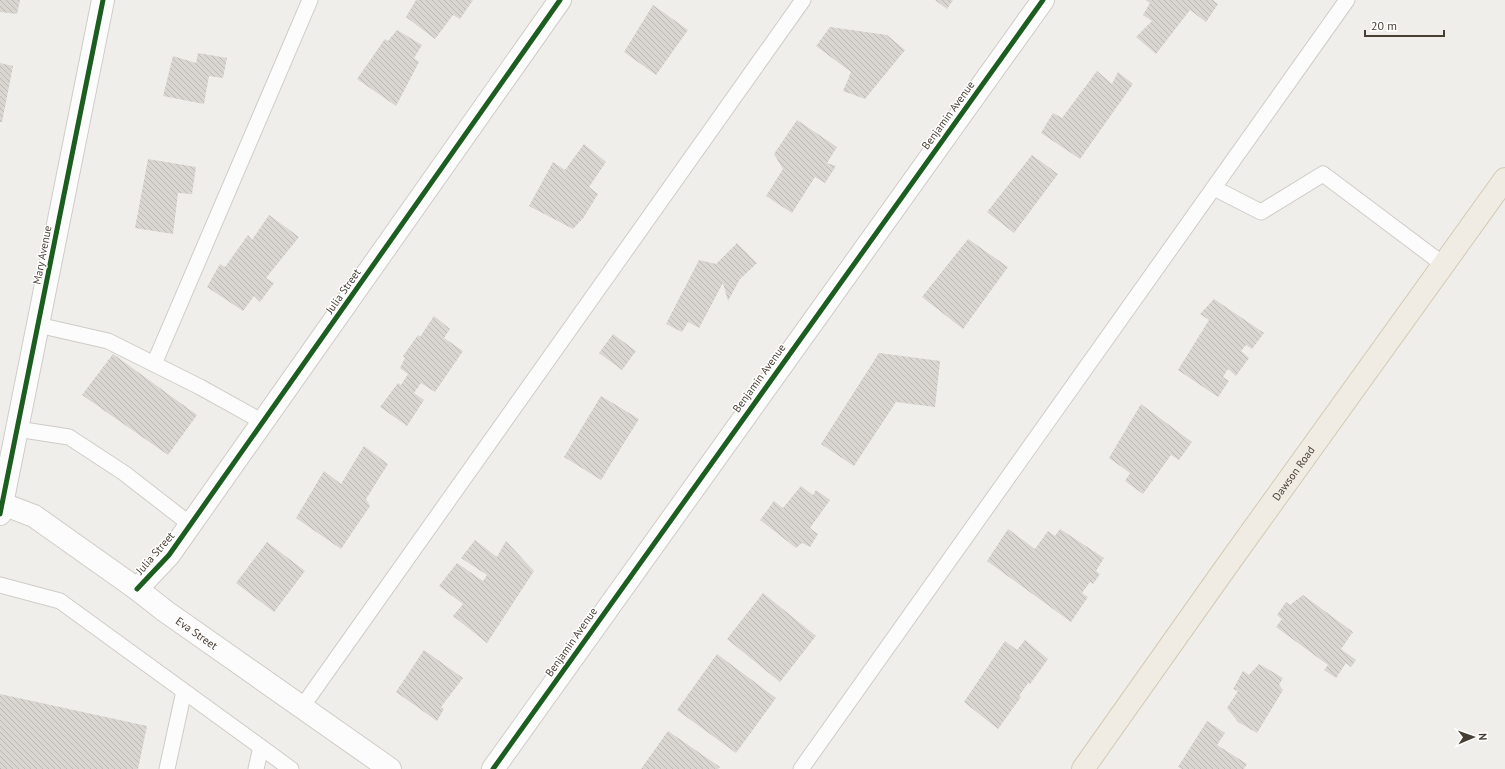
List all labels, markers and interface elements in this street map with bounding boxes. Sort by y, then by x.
scale bar [1365,12,1444,38]
text: 20 m [1371,18,1397,33]
street label: Benjamin Avenue [918,78,978,152]
street label: Mary Avenue [29,224,55,286]
street label: Julia Street [322,266,364,317]
street label: Benjamin Avenue [729,341,789,415]
street label: Dawson Road [1269,443,1318,503]
street label: Julia Street [132,529,177,578]
street label: Benjamin Avenue [542,604,600,679]
street label: Eva Street [173,614,220,653]
north arrow [1453,717,1493,757]
text: N [1476,733,1490,741]

